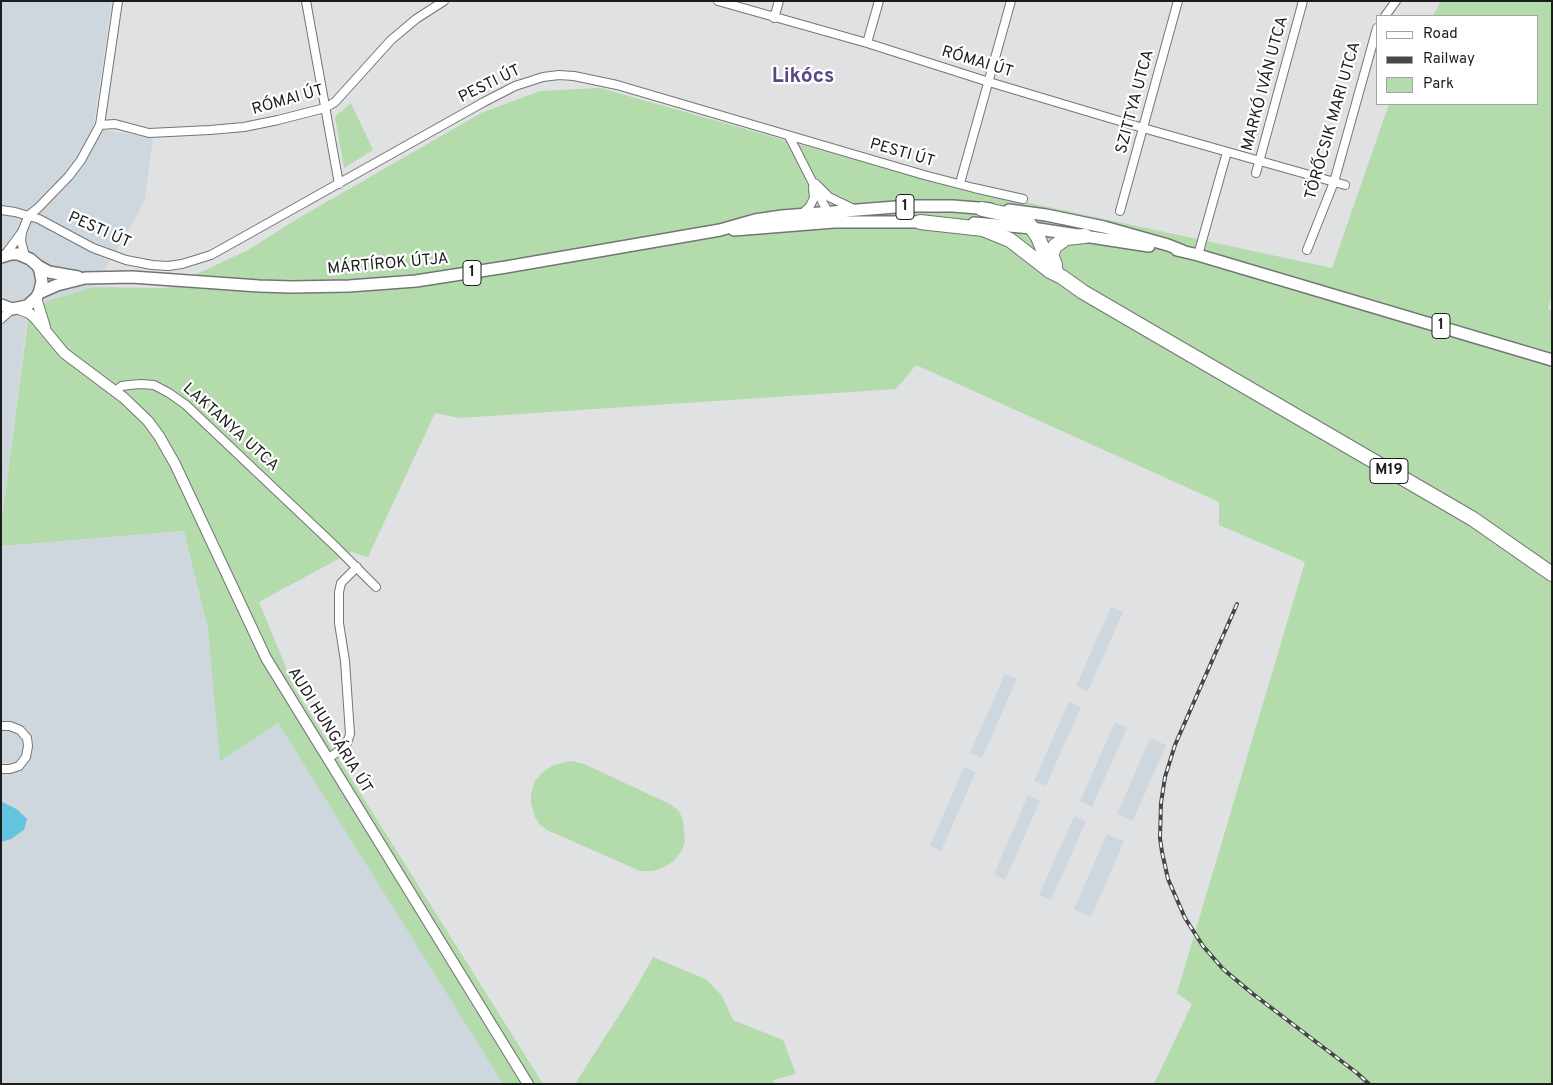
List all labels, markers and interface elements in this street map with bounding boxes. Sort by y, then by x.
street label: MARKÓ IVÁN UTCA [1239,14,1293,154]
legend [1376,15,1538,105]
text: Road [1423,25,1458,44]
street label: TÖRŐCSIK MARI UTCA [1302,40,1366,202]
street label: RÓMAI ÚT [939,43,1015,83]
street label: SZITTYA UTCA [1113,48,1159,156]
text: Railway [1423,50,1475,69]
street label: PESTI ÚT [456,62,524,108]
district label: Likócs [772,65,834,91]
text: Park [1423,75,1454,94]
street label: RÓMAI ÚT [250,82,326,120]
street label: PESTI ÚT [867,136,937,172]
road number: 1 [896,194,914,220]
street label: PESTI ÚT [65,209,133,253]
street label: MÁRTÍROK ÚTJA [327,250,449,280]
road number: 1 [463,260,481,286]
road number: 1 [1432,314,1450,338]
street label: LAKTANYA UTCA [178,380,282,476]
road number: M19 [1370,458,1408,484]
street label: AUDI HUNGÁRIA ÚT [282,664,376,798]

